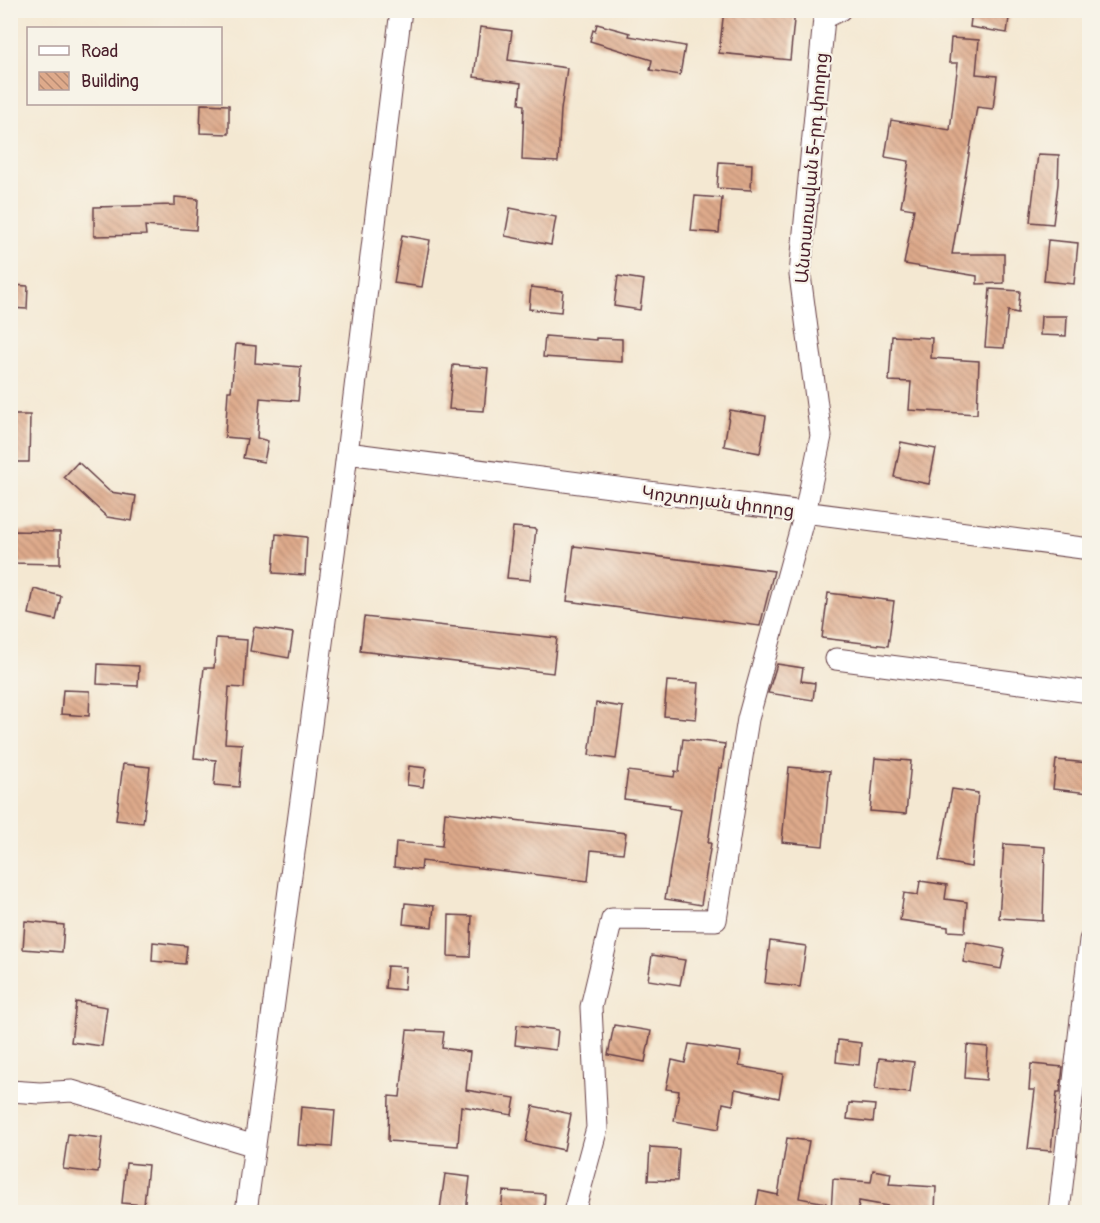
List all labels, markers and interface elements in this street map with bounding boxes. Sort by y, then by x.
legend [27,27,222,105]
text: Road [81,40,118,63]
street label: Անտառավան 5-րդ փողոց [790,52,834,284]
text: Building [81,70,139,93]
street label: Կոշտոյան փողոց [640,481,796,523]

